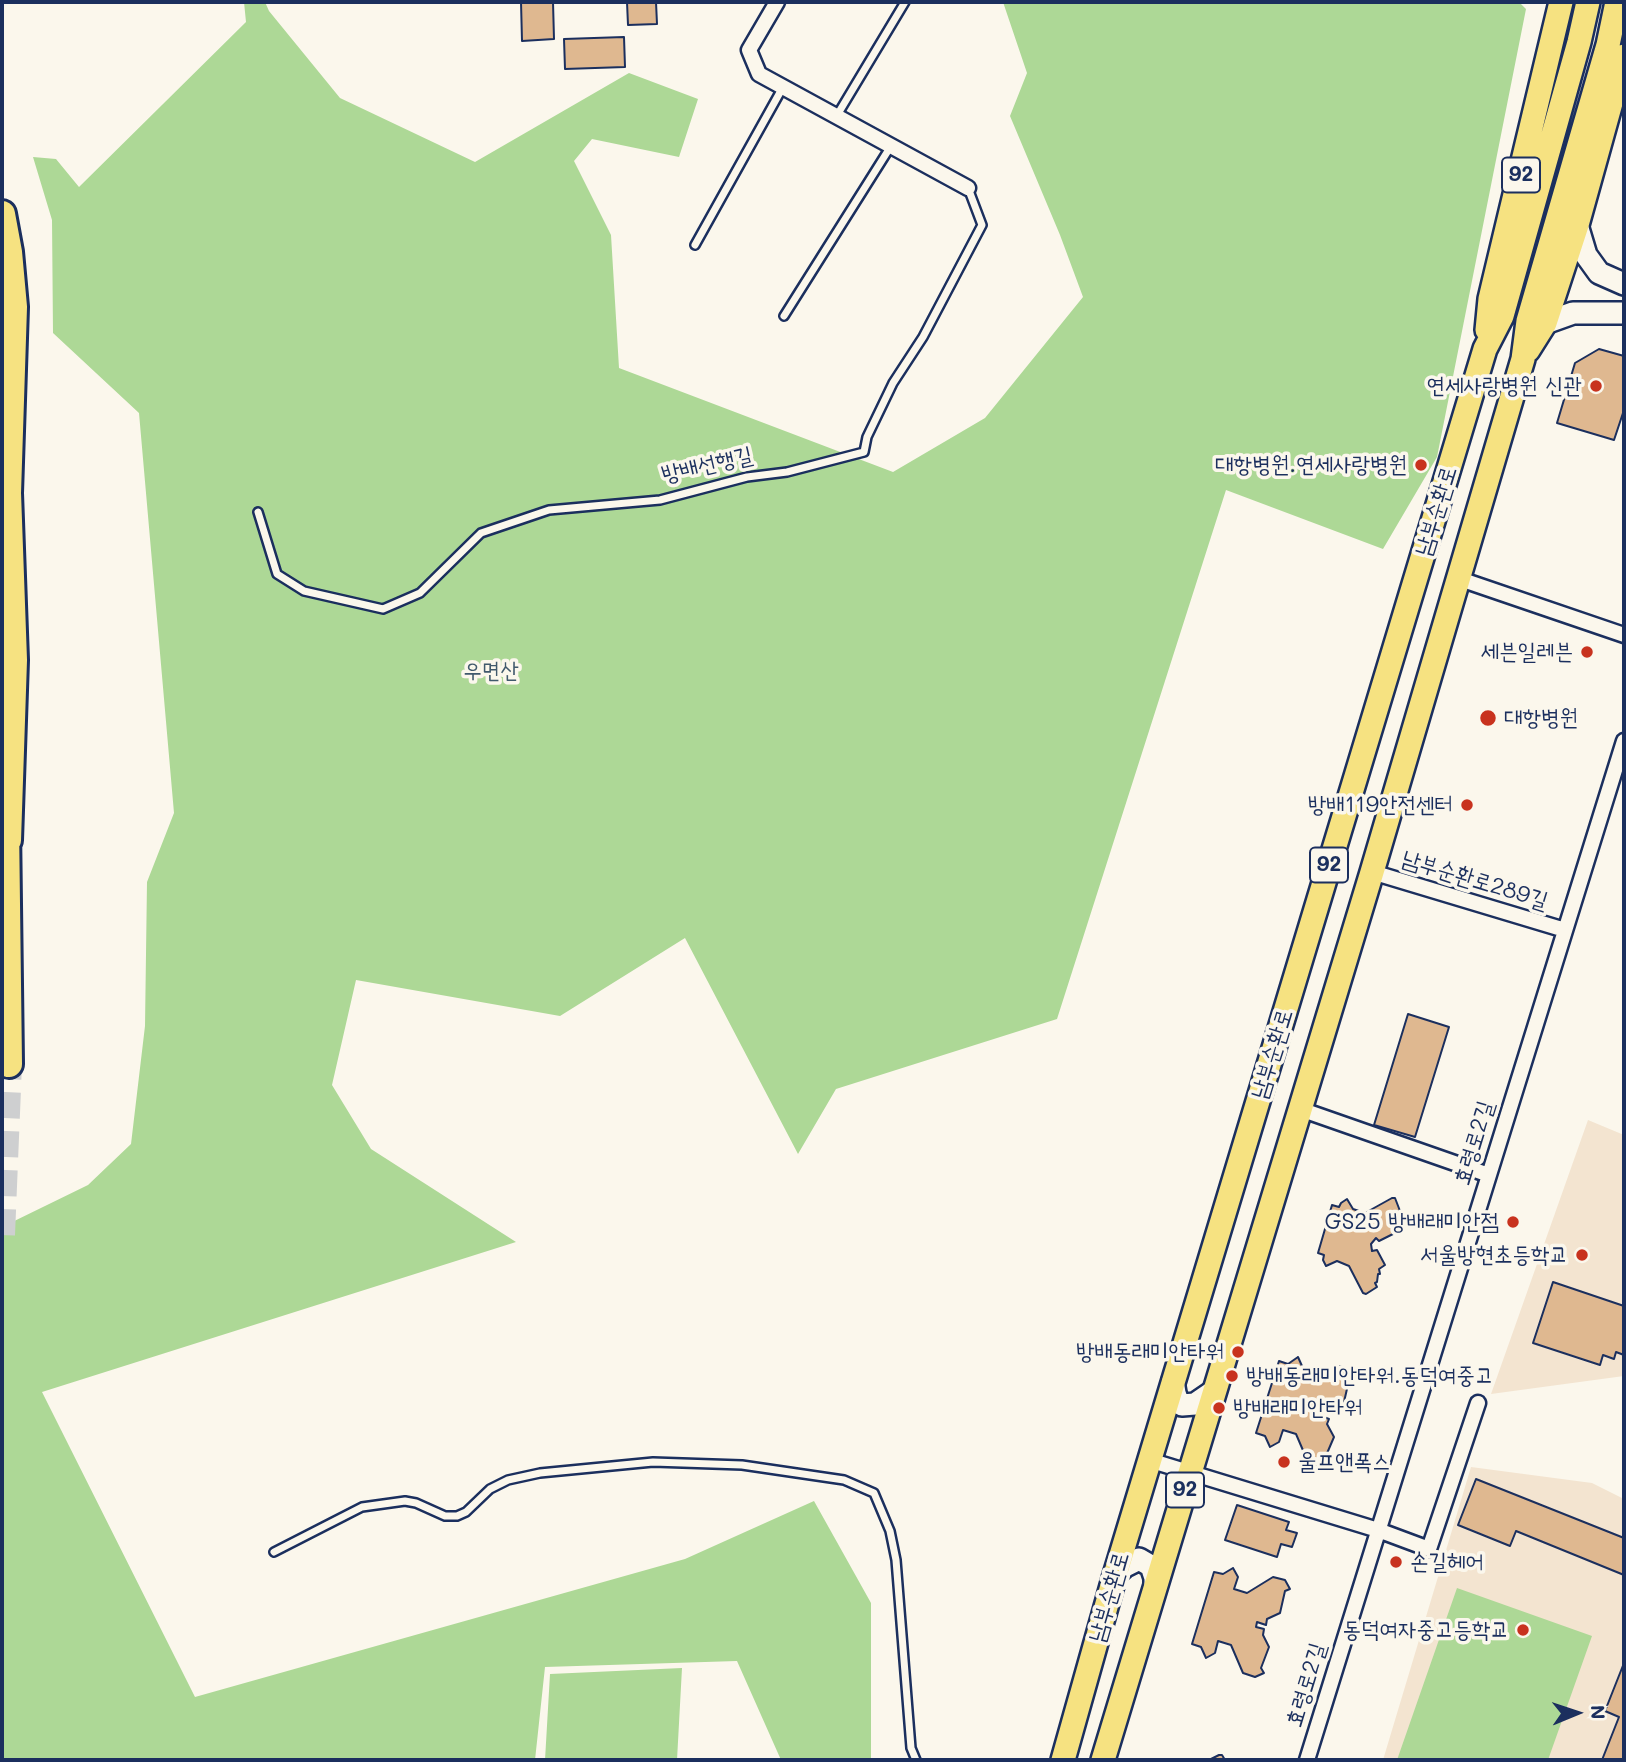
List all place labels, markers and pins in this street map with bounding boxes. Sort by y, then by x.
place label: 연세사랑병원 신관 [1427,372,1582,400]
marker: 연세사랑병원 신관 [1588,378,1604,394]
place label: 대항병원.연세사랑병원 [1215,451,1407,479]
marker: 대항병원.연세사랑병원 [1413,457,1429,473]
place label: 세븐일레븐 [1480,638,1573,666]
marker: 세븐일레븐 [1579,644,1595,660]
place label: 대항병원 [1504,704,1578,732]
marker: 대항병원 [1478,708,1498,728]
place label: 방배119안전센터 [1308,791,1453,819]
marker: 방배119안전센터 [1459,797,1475,813]
place label: GS25 방배래미안점 [1324,1208,1499,1236]
marker: GS25 방배래미안점 [1505,1214,1521,1230]
place label: 서울방현초등학교 [1420,1241,1568,1269]
marker: 서울방현초등학교 [1574,1247,1590,1263]
place label: 방배동래미안타워 [1076,1338,1224,1366]
marker: 방배동래미안타워 [1230,1344,1246,1360]
place label: 방배동래미안타워.동덕여중고 [1246,1362,1493,1390]
marker: 방배동래미안타워.동덕여중고 [1224,1368,1240,1384]
place label: 방배래미안타워 [1233,1394,1363,1422]
marker: 방배래미안타워 [1211,1400,1227,1416]
place label: 울프앤폭스 [1298,1448,1391,1476]
marker: 울프앤폭스 [1276,1454,1292,1470]
place label: 손길헤어 [1410,1548,1484,1576]
marker: 손길헤어 [1388,1554,1404,1570]
place label: 동덕여자중고등학교 [1342,1616,1509,1644]
marker: 동덕여자중고등학교 [1515,1622,1531,1638]

